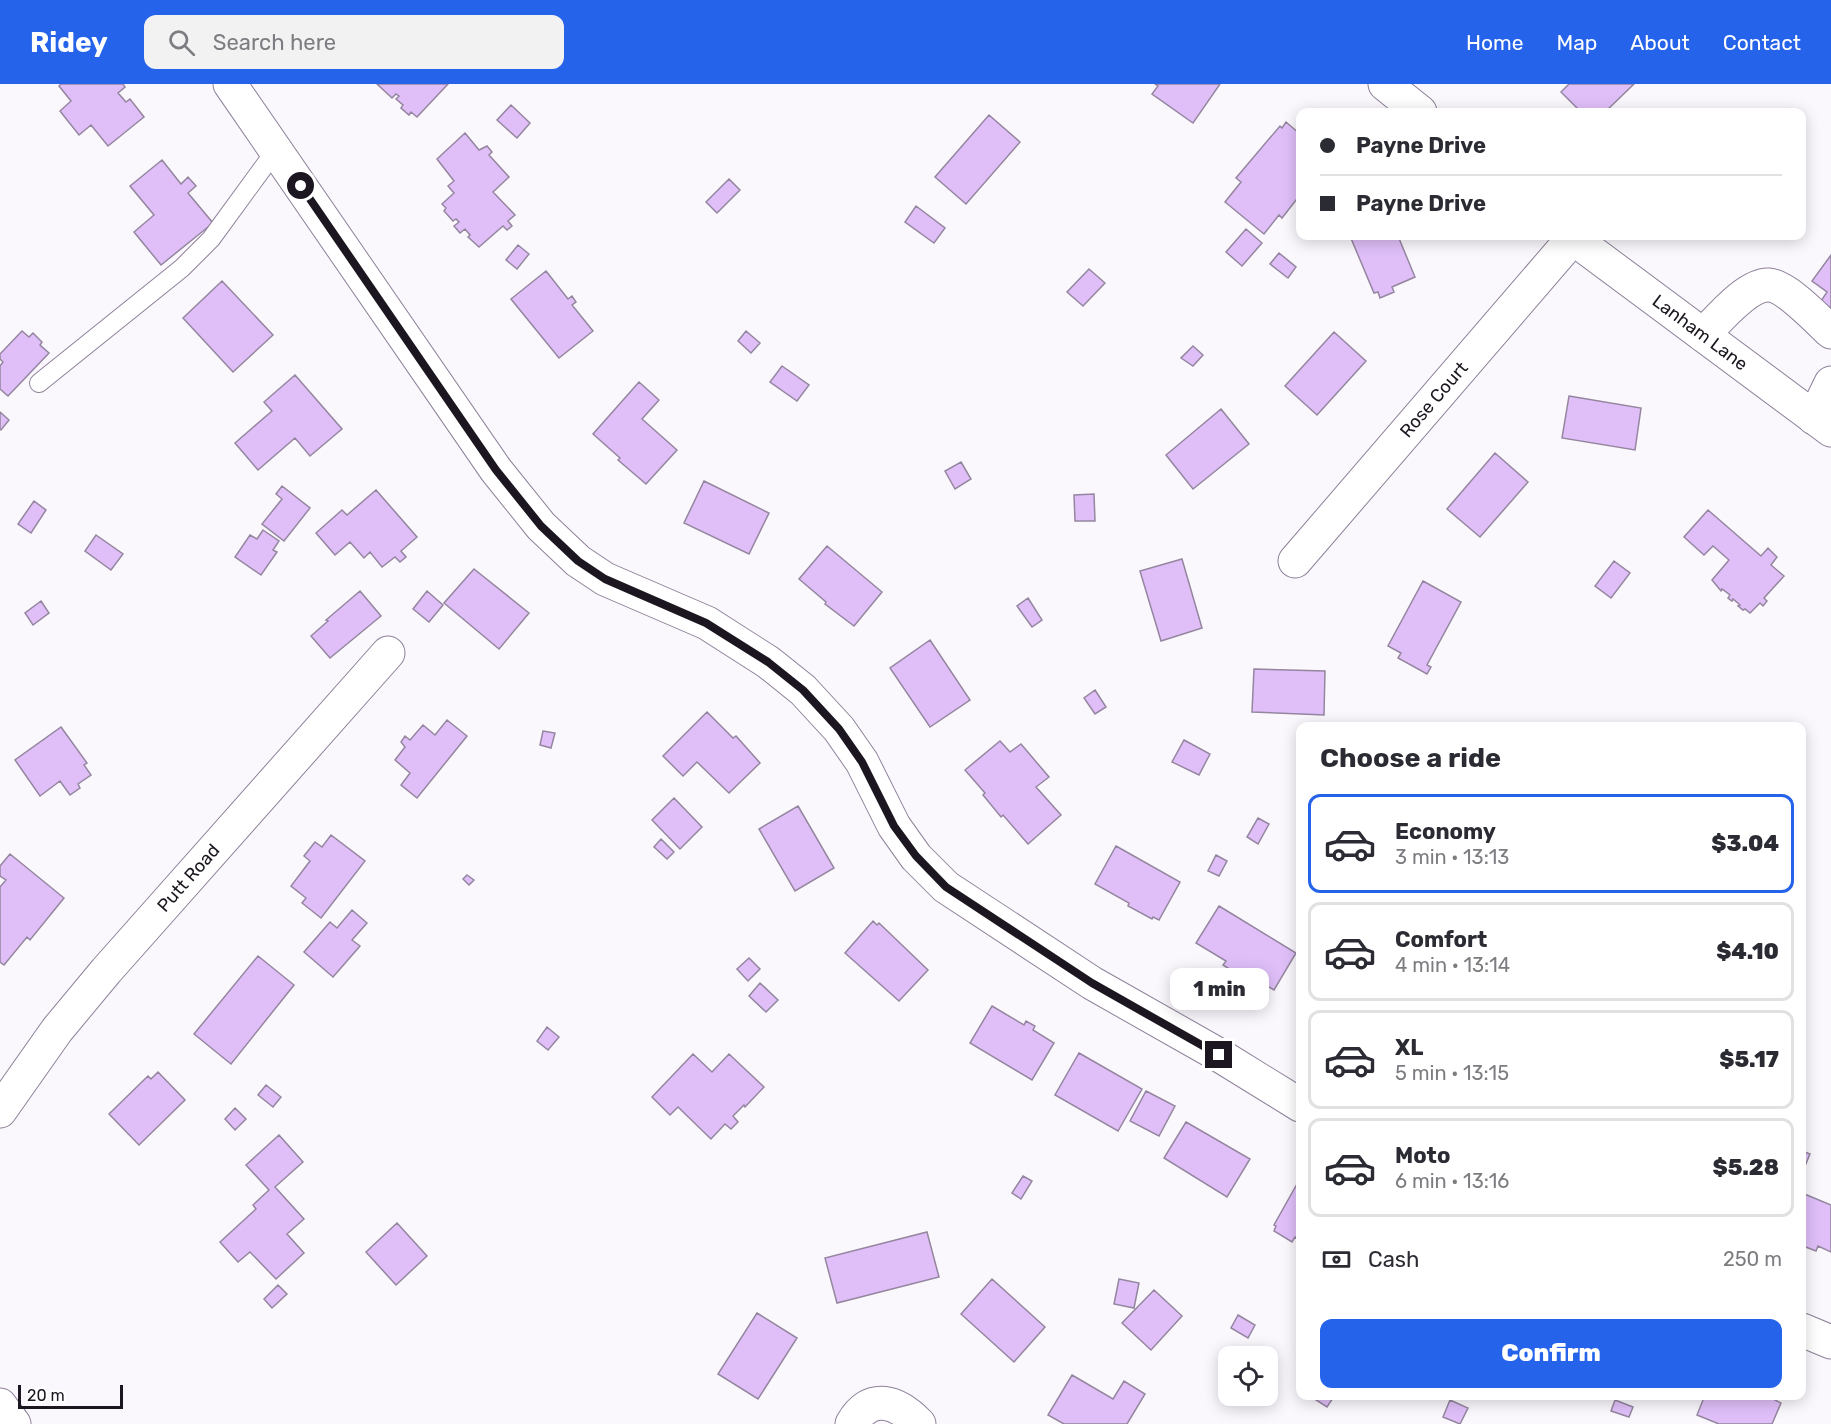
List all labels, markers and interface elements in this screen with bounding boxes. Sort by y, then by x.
search box [144,15,564,69]
text: Ridey [30,26,108,59]
icon: search [165,26,198,59]
text: Search here [213,29,336,56]
text: Home [1466,30,1523,55]
text: Map [1556,30,1597,55]
text: About [1630,30,1690,55]
text: Contact [1723,30,1801,55]
text: Payne Drive [1356,132,1486,159]
route start [287,172,314,199]
text: Payne Drive [1356,190,1486,217]
street label: Lanham Lane [1648,290,1752,375]
street label: Rose Court [1395,357,1473,442]
text: Choose a ride [1320,742,1501,774]
icon: car [1323,817,1377,871]
text: Economy [1395,818,1496,845]
text: $3.04 [1711,830,1779,857]
street label: Putt Road [152,839,224,917]
text: 3 min · 13:13 [1395,845,1509,869]
icon: car [1323,925,1377,979]
text: Comfort [1395,926,1487,953]
text: $4.10 [1716,938,1779,965]
text: 4 min · 13:14 [1395,953,1510,977]
callout: 1 min [1170,968,1268,1010]
text: 1 min [1193,977,1246,1001]
icon: car [1323,1033,1377,1087]
text: XL [1395,1034,1423,1061]
route end [1205,1041,1232,1068]
text: $5.17 [1719,1046,1779,1073]
text: 5 min · 13:15 [1395,1061,1509,1085]
icon: car [1323,1141,1377,1195]
text: Moto [1395,1142,1450,1169]
text: $5.28 [1712,1154,1779,1181]
text: 6 min · 13:16 [1395,1169,1509,1193]
icon: cash [1320,1243,1353,1276]
text: Cash [1368,1246,1419,1273]
text: 250 m [1723,1247,1782,1271]
button: Confirm [1320,1319,1782,1388]
map controls [1218,1346,1278,1406]
button: locate [1218,1346,1278,1406]
scale bar [18,1382,123,1410]
text: 20 m [27,1386,65,1405]

